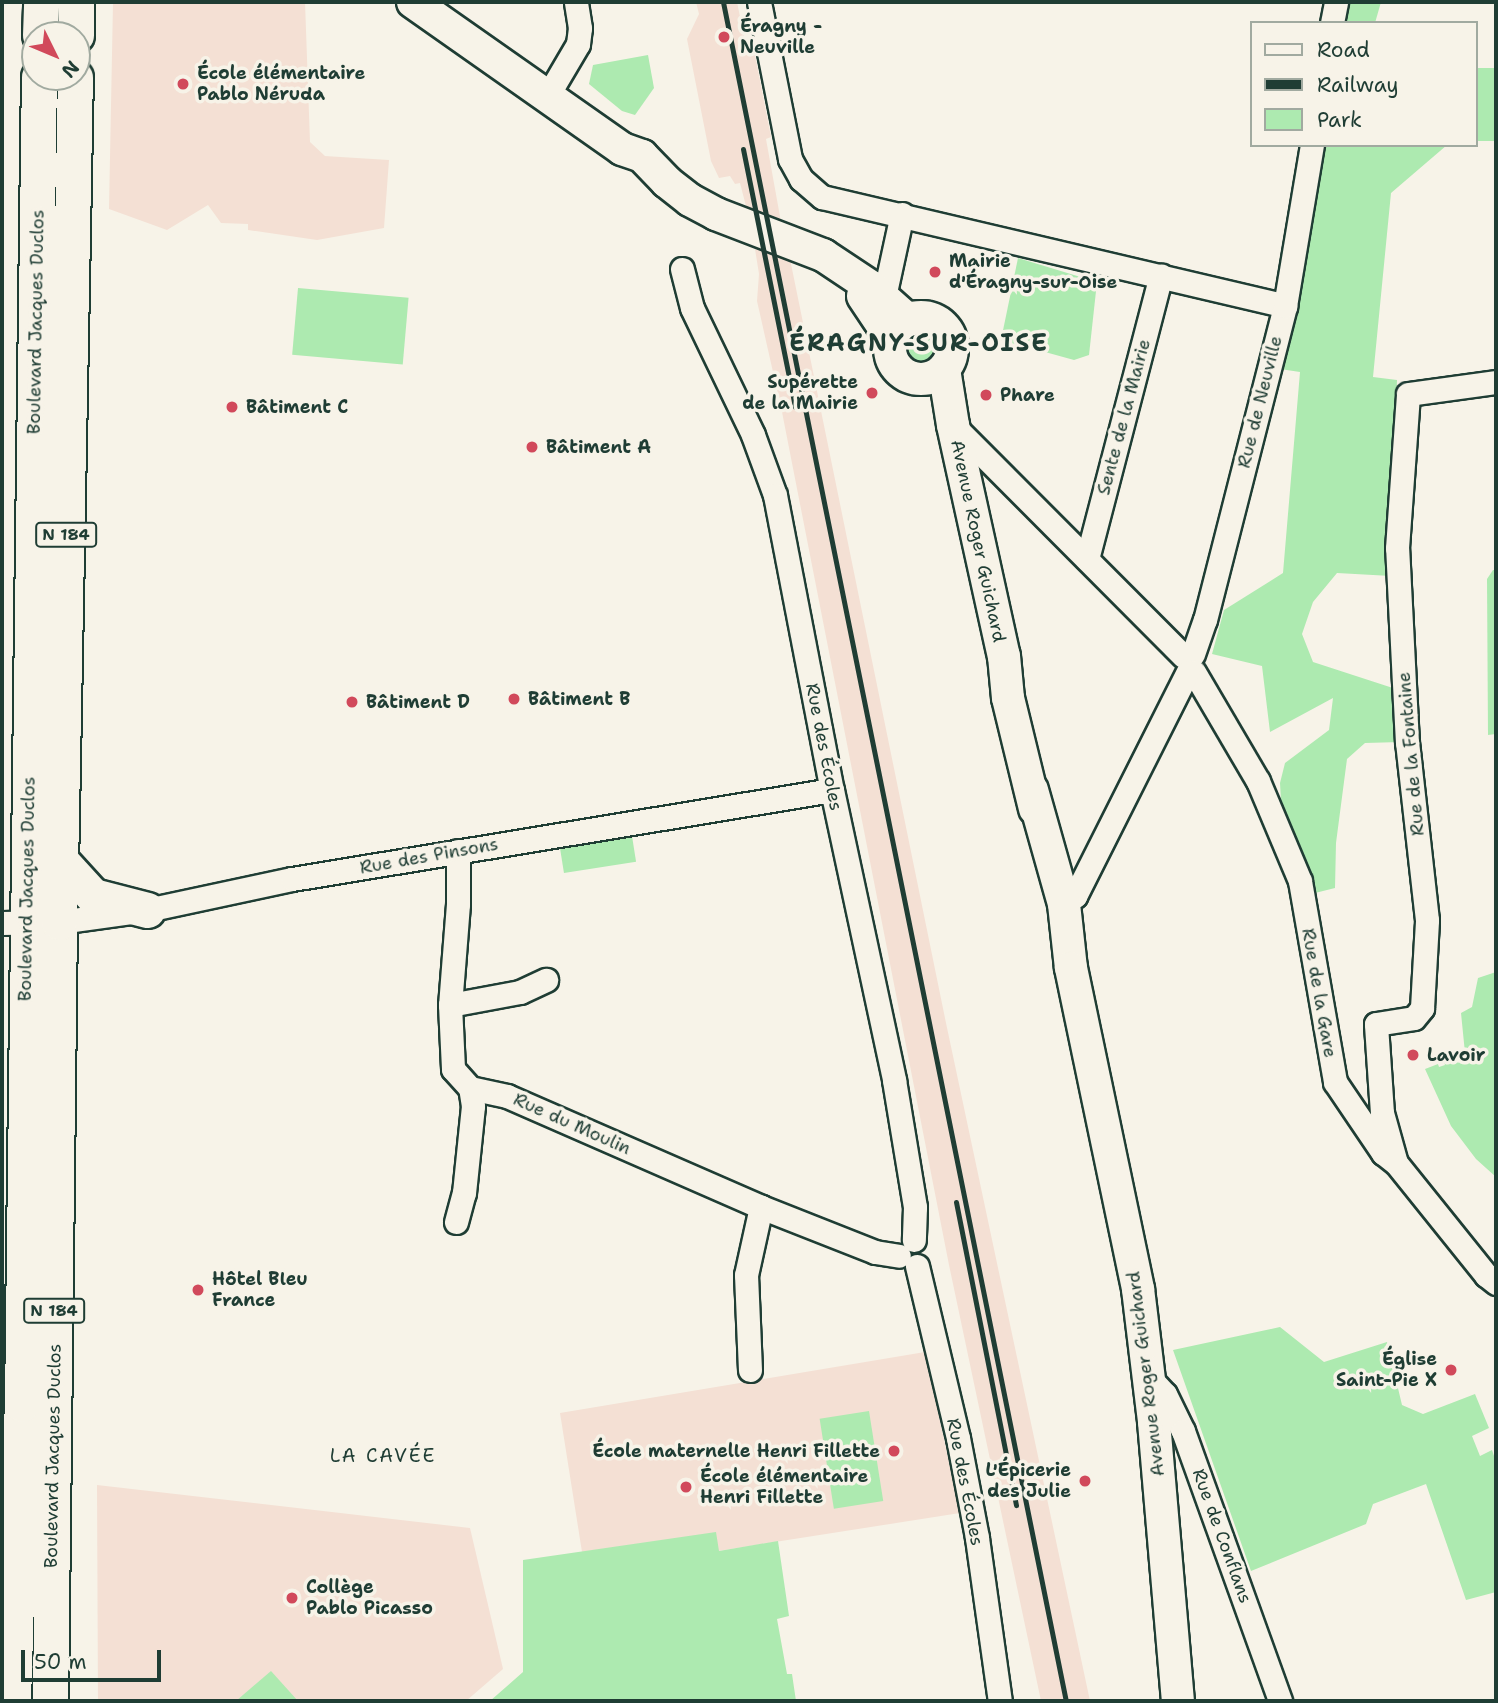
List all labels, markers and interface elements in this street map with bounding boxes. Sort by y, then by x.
place label: Éragny - Neuville [740,16,822,58]
north arrow [21,21,91,91]
legend [1250,21,1477,147]
marker: Éragny - Neuville [714,27,734,47]
text: Road [1317,36,1370,64]
text: N [56,55,85,83]
place label: École élémentaire Pablo Néruda [197,63,365,106]
text: Railway [1317,71,1399,99]
marker: École élémentaire Pablo Néruda [175,76,191,92]
text: Park [1317,106,1362,134]
street label: Boulevard Jacques Duclos [23,210,49,434]
place label: Mairie d'Éragny-sur-Oise [949,251,1117,294]
marker: Mairie d'Éragny-sur-Oise [927,264,943,280]
district label: ÉRAGNY-SUR-OISE [791,330,1047,358]
street label: Rue de Neuville [1233,334,1287,470]
street label: Sente de la Mairie [1093,337,1155,497]
place label: Supérette de la Mairie [742,372,858,414]
place label: Phare [1000,384,1055,406]
marker: Supérette de la Mairie [864,385,880,401]
marker: Phare [978,387,994,403]
place label: Bâtiment C [246,396,348,418]
marker: Bâtiment C [224,399,240,415]
place label: Bâtiment A [546,436,651,458]
street label: Avenue Roger Guichard [946,438,1010,644]
marker: Bâtiment A [524,439,540,455]
road number: N 184 [34,522,98,548]
street label: Rue de la Fontaine [1393,671,1429,837]
street label: Rue des Écoles [801,681,847,813]
place label: Bâtiment B [528,688,630,710]
place label: Bâtiment D [366,691,470,713]
marker: Bâtiment B [506,691,522,707]
marker: Bâtiment D [344,694,360,710]
street label: Boulevard Jacques Duclos [14,777,40,1001]
street label: Rue des Pinsons [358,833,500,879]
street label: Rue de la Gare [1297,927,1341,1059]
place label: Lavoir [1427,1044,1485,1066]
marker: Lavoir [1405,1047,1421,1063]
street label: Rue du Moulin [510,1089,634,1159]
place label: Hôtel Bleu France [212,1269,308,1312]
street label: Avenue Roger Guichard [1123,1270,1169,1478]
marker: Hôtel Bleu France [190,1282,206,1298]
road number: N 184 [22,1298,86,1324]
street label: Boulevard Jacques Duclos [40,1344,66,1568]
place label: Église Saint-Pie X [1336,1349,1437,1392]
marker: Église Saint-Pie X [1443,1362,1459,1378]
street label: Rue des Écoles [942,1416,988,1548]
place label: École maternelle Henri Fillette [592,1440,880,1462]
marker: École maternelle Henri Fillette [886,1443,902,1459]
district label: LA CAVÉE [331,1445,435,1467]
place label: L'Épicerie des Julie [985,1460,1071,1502]
place label: École élémentaire Henri Fillette [700,1466,868,1508]
street label: Rue de Conflans [1188,1466,1256,1606]
marker: L'Épicerie des Julie [1077,1473,1093,1489]
marker: École élémentaire Henri Fillette [678,1479,694,1495]
place label: Collège Pablo Picasso [306,1577,433,1620]
marker: Collège Pablo Picasso [284,1590,300,1606]
scale bar [24,1636,164,1680]
text: 50 m [34,1648,87,1676]

